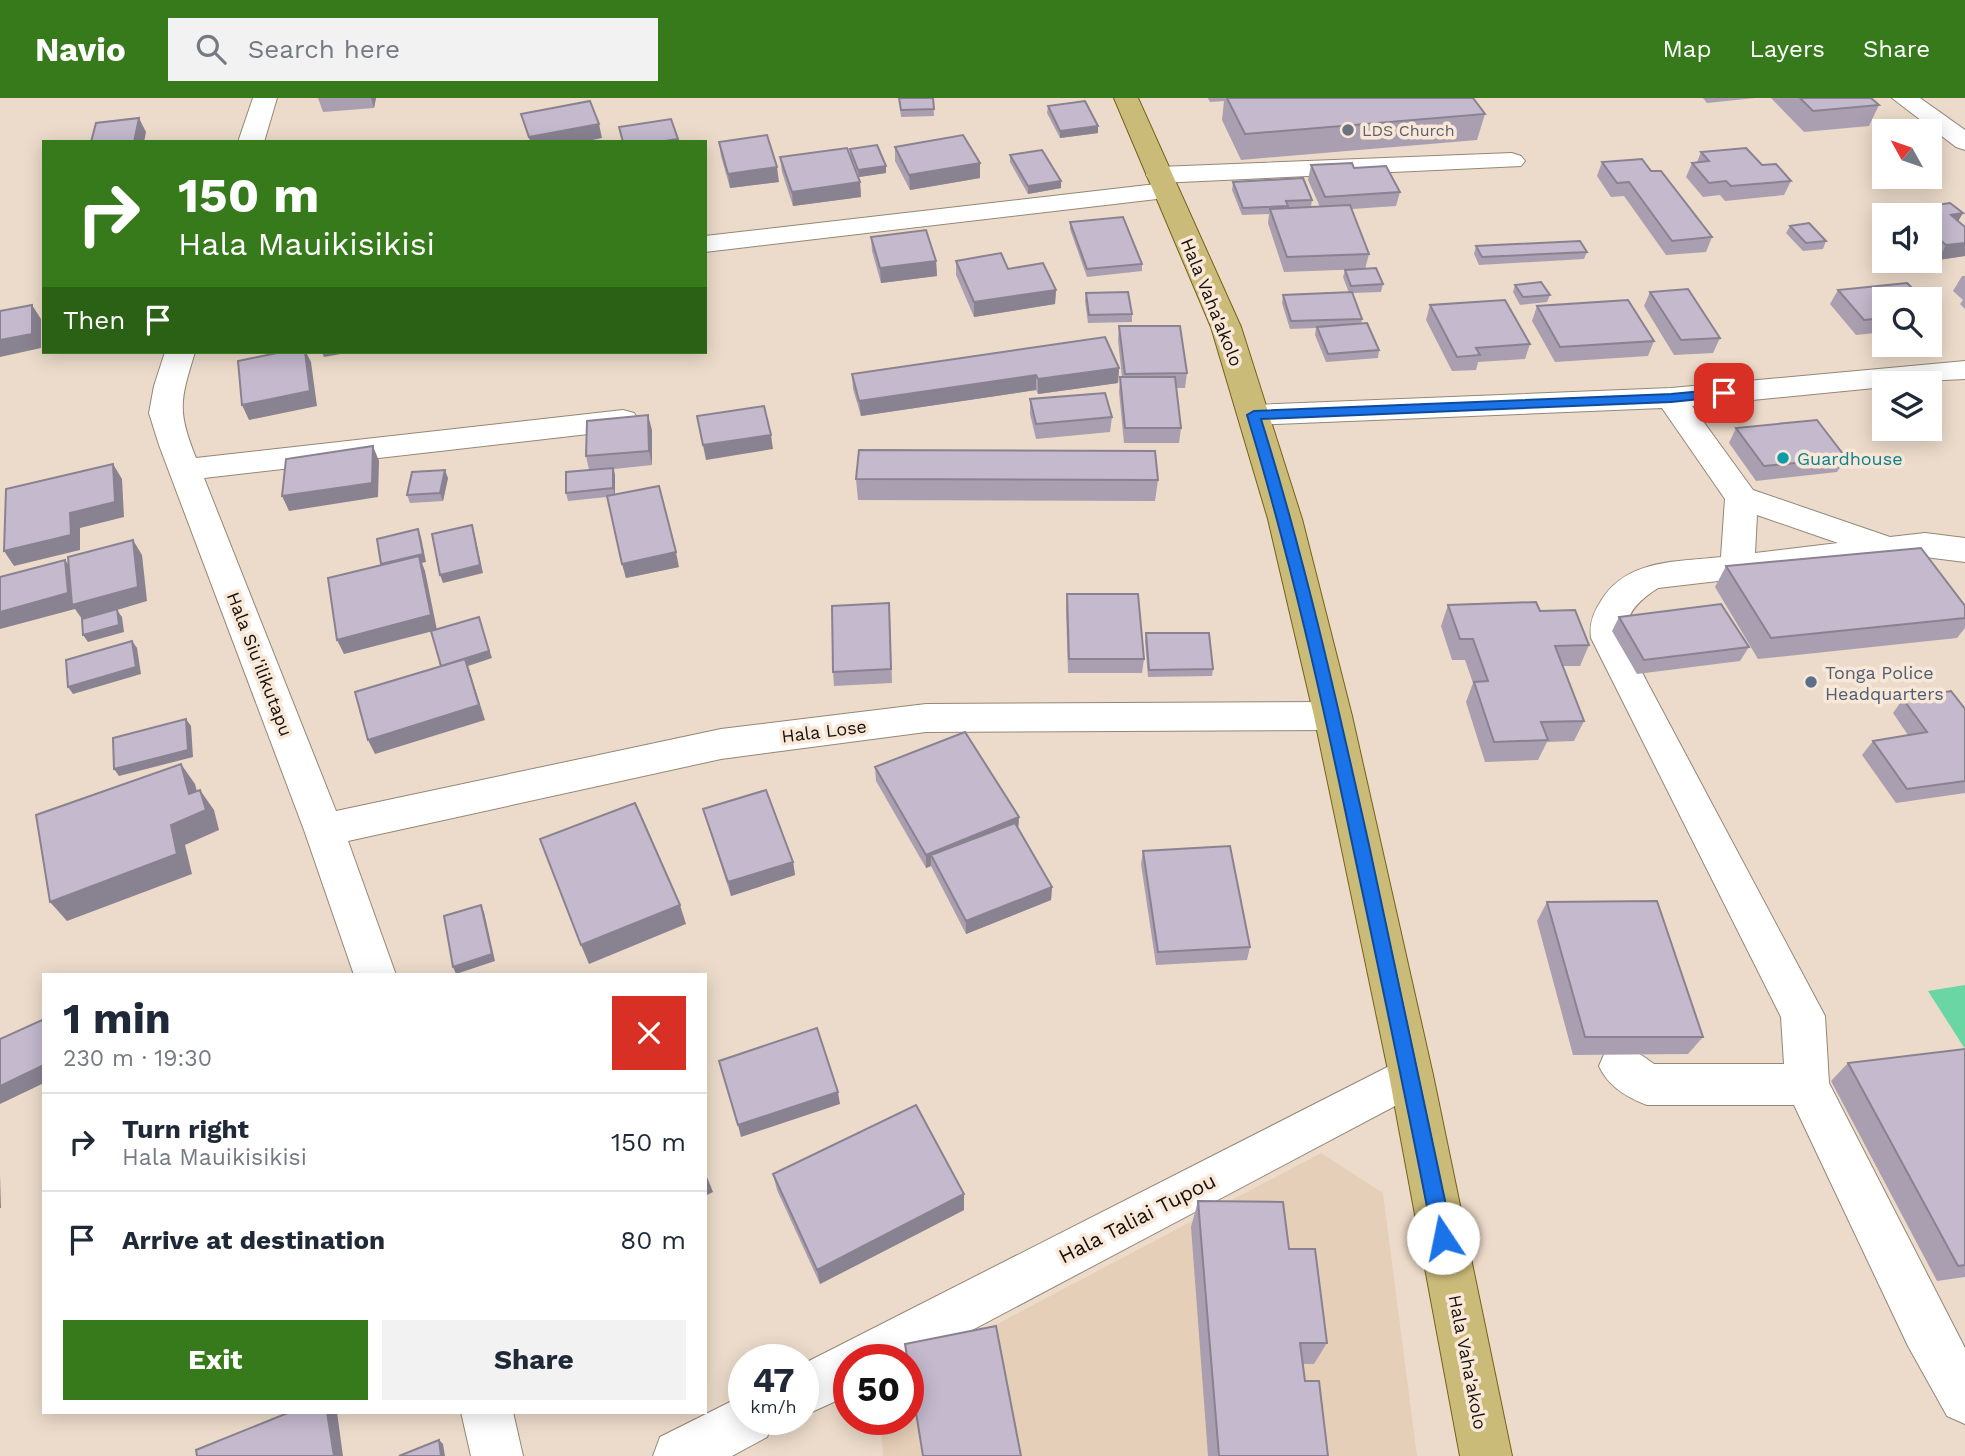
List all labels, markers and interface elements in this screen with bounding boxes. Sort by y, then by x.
search box [168,18,658,81]
text: Navio [35,30,126,69]
icon: search [192,30,230,68]
text: Search here [248,34,400,64]
text: Map [1663,35,1711,63]
text: Layers [1749,35,1825,63]
text: Share [1863,35,1930,63]
north arrow [1872,119,1942,189]
map controls [1872,119,1942,441]
place label: LDS Church [1362,121,1455,140]
marker: LDS Church [1340,122,1356,138]
text: 150 m [178,166,319,224]
icon: right [63,168,154,259]
button: sound [1872,203,1942,273]
text: Hala Mauikisikisi [178,225,435,263]
street label: Hala Vaha'akolo [1177,235,1247,369]
button: search [1872,287,1942,357]
icon: arrive [139,301,177,339]
text: Then [63,305,125,335]
pin [1694,363,1754,423]
button: layers [1872,371,1942,441]
icon: arrive [1705,374,1743,412]
place label: Guardhouse [1797,448,1903,469]
marker: Guardhouse [1775,450,1791,466]
street label: Hala Siu'ilikutapu [223,589,297,739]
place label: Tonga Police Headquarters [1825,662,1944,704]
marker: Tonga Police Headquarters [1803,674,1819,690]
street label: Hala Lose [780,715,868,747]
text: 1 min [63,994,171,1043]
button: close [612,996,686,1070]
text: 230 m · 19:30 [63,1045,212,1072]
text: Turn right [122,1114,249,1144]
icon: right [63,1123,101,1161]
text: 150 m [611,1127,686,1157]
text: Hala Mauikisikisi [122,1144,307,1171]
street label: Hala Taliai Tupou [1054,1168,1220,1268]
position arrow [1406,1201,1480,1275]
icon: arrive [63,1221,101,1259]
text: Arrive at destination [122,1225,385,1255]
text: 80 m [620,1225,686,1255]
street label: Hala Vaha'akolo [1445,1293,1491,1431]
button: Exit [63,1320,368,1400]
button: Share [382,1320,686,1400]
speed limit sign: 50 [833,1344,924,1435]
text: 47 [752,1359,795,1401]
text: km/h [750,1396,797,1417]

